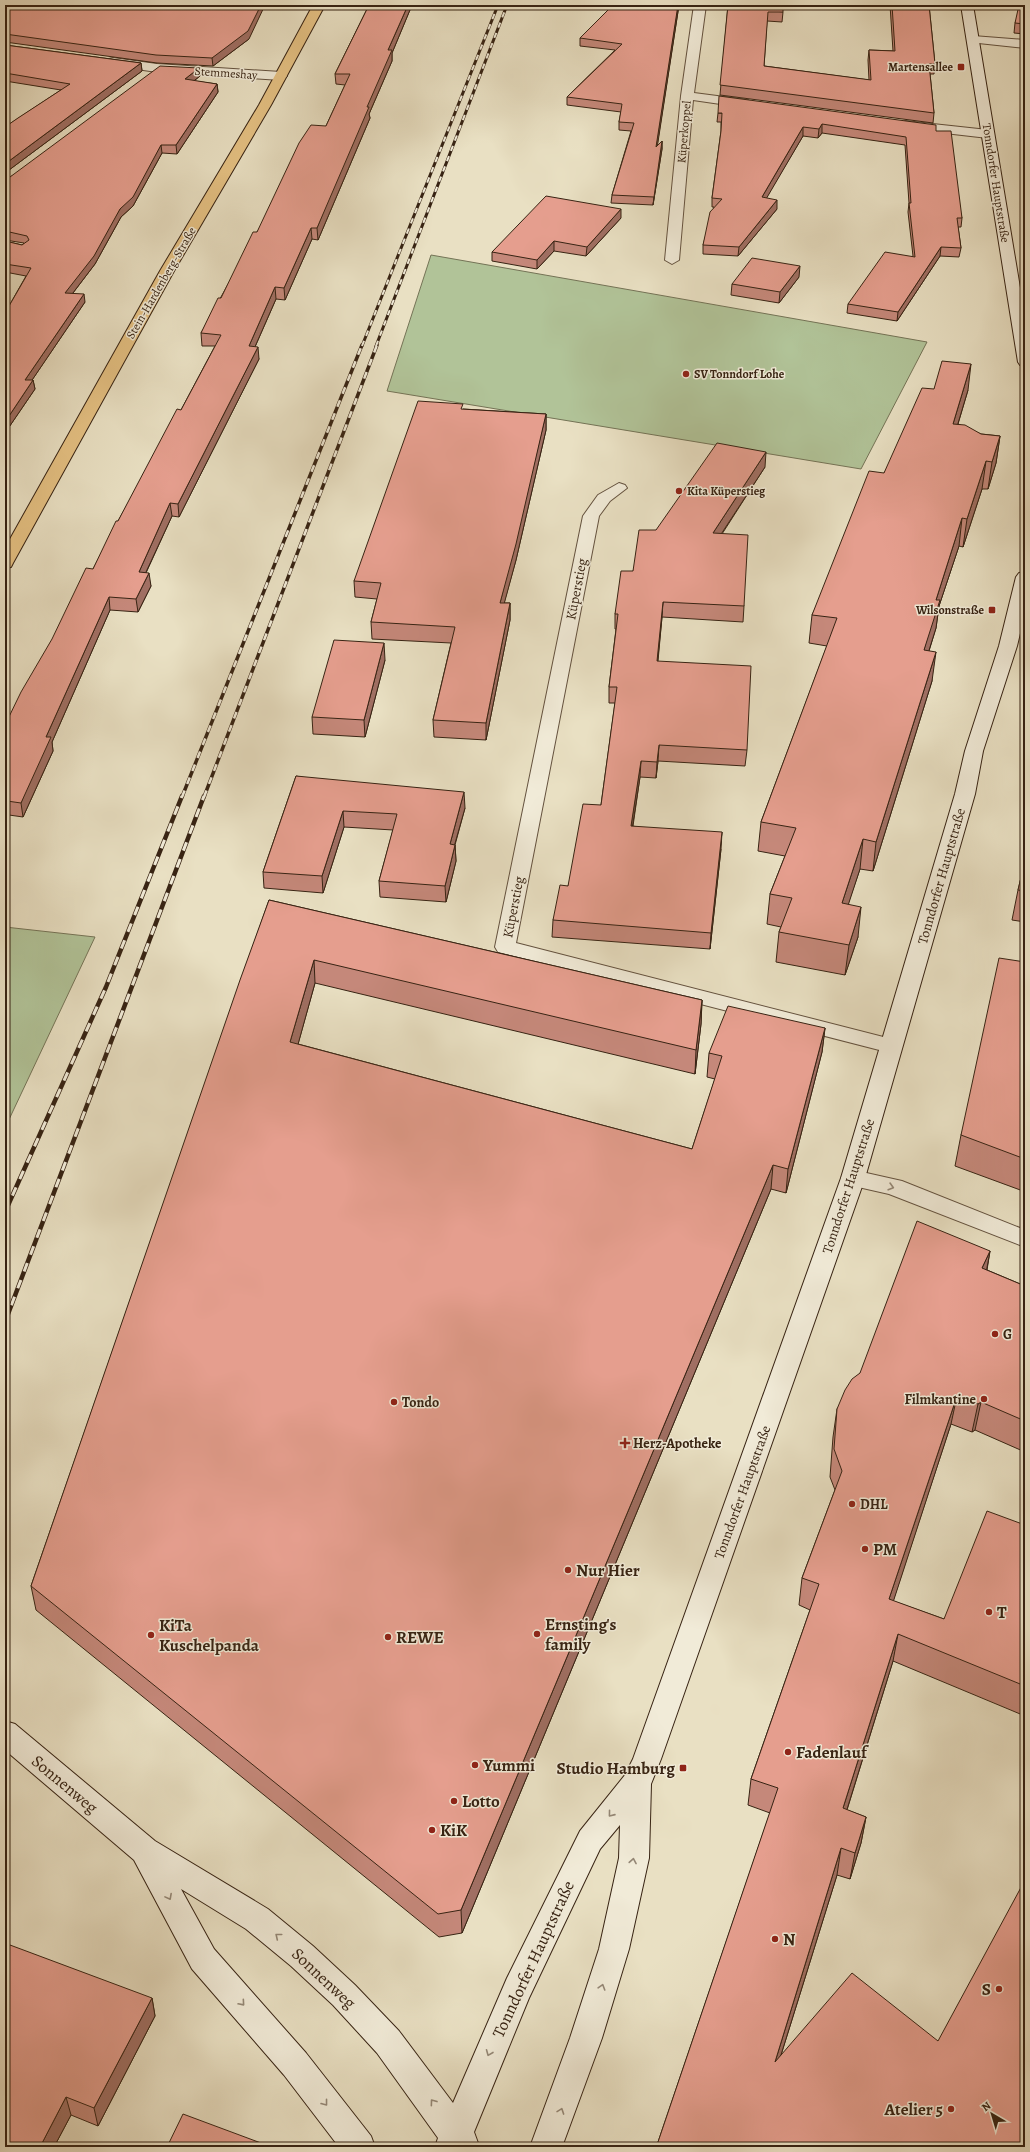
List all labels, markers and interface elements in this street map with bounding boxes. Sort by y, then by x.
place label: Martensallee [888,59,953,75]
marker: Martensallee [956,62,966,72]
street label: Stemmeshay [194,63,259,83]
street label: Küperkoppel [673,100,695,164]
street label: Tonndorfer Hauptstraße [979,122,1013,244]
street label: Stein-Hardenberg-Straße [122,224,200,342]
place label: SV Tonndorf Lohe [694,366,785,382]
marker: SV Tonndorf Lohe [681,369,691,379]
place label: Kita Küperstieg [687,483,766,499]
marker: Kita Küperstieg [674,486,684,496]
street label: Küperstieg [561,557,592,622]
place label: Wilsonstraße [915,602,984,618]
marker: Wilsonstraße [987,605,997,615]
street label: Tonndorfer Hauptstraße [913,806,970,946]
street label: Küperstieg [498,875,529,940]
street label: Tonndorfer Hauptstraße [818,1116,879,1256]
one-way arrow [887,1182,894,1191]
place label: G [1003,1325,1012,1344]
marker: G [990,1329,1000,1339]
place label: Filmkantine [905,1390,977,1409]
place label: Tondo [402,1393,439,1412]
marker: Filmkantine [979,1394,989,1404]
marker: Tondo [389,1397,399,1407]
street label: Tonndorfer Hauptstraße [709,1423,775,1562]
place label: Herz-Apotheke [633,1434,722,1453]
marker: Herz-Apotheke [620,1438,630,1448]
place label: DHL [860,1495,888,1514]
marker: DHL [847,1499,857,1509]
place label: PM [873,1538,897,1561]
marker: PM [860,1544,870,1554]
place label: Nur Hier [576,1559,640,1582]
marker: Nur Hier [563,1565,573,1575]
place label: T [997,1601,1007,1624]
marker: T [984,1607,994,1617]
place label: Ernsting's family [545,1613,617,1656]
place label: KiTa Kuschelpanda [159,1614,260,1657]
place label: REWE [396,1626,444,1649]
marker: Ernsting's family [532,1629,542,1639]
marker: KiTa Kuschelpanda [146,1630,156,1640]
marker: REWE [383,1632,393,1642]
place label: Fadenlauf [796,1741,869,1764]
marker: Fadenlauf [783,1747,793,1757]
street label: Sonnenweg [27,1750,103,1819]
place label: Yummi [482,1754,535,1777]
place label: Studio Hamburg [557,1757,675,1780]
marker: Yummi [470,1760,480,1770]
marker: Studio Hamburg [678,1763,688,1773]
place label: Lotto [462,1790,500,1813]
marker: Lotto [449,1796,459,1806]
one-way arrow [609,1809,616,1816]
place label: KiK [440,1819,468,1842]
marker: KiK [427,1825,437,1835]
one-way arrow [628,1858,636,1864]
street label: Tonndorfer Hauptstraße [487,1877,580,2041]
one-way arrow [165,1892,172,1900]
place label: N [783,1928,796,1951]
one-way arrow [275,1934,282,1941]
marker: N [770,1934,780,1944]
street label: Sonnenweg [287,1943,361,2014]
place label: S [982,1978,991,2001]
one-way arrow [597,1984,606,1991]
marker: S [994,1984,1004,1994]
one-way arrow [237,1999,244,2006]
one-way arrow [485,2050,493,2057]
north arrow [972,2094,1012,2134]
place label: Atelier 5 [883,2098,943,2121]
text: N [978,2098,994,2115]
one-way arrow [321,2099,328,2106]
one-way arrow [431,2100,438,2107]
marker: Atelier 5 [946,2104,956,2114]
one-way arrow [556,2107,564,2114]

